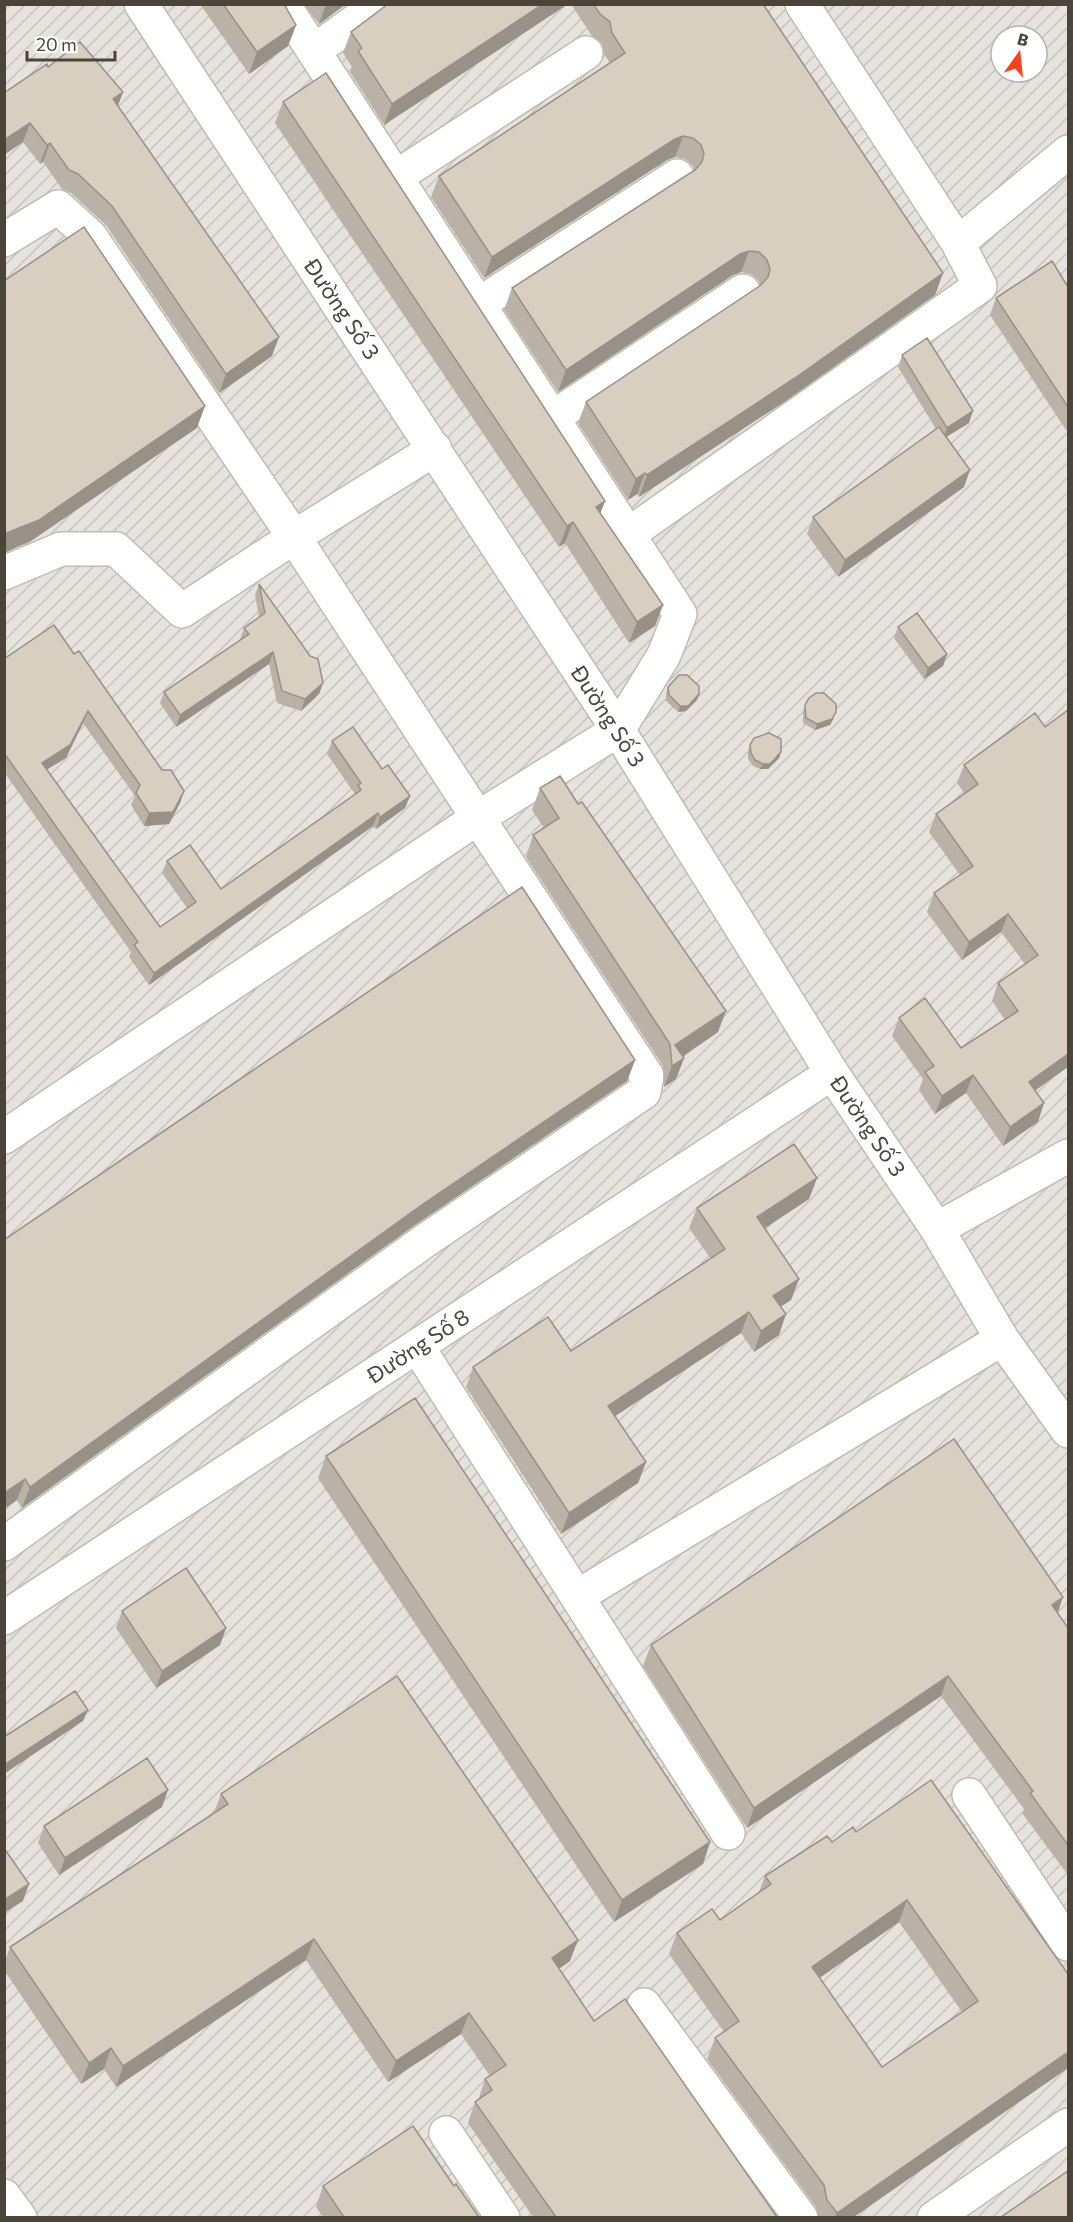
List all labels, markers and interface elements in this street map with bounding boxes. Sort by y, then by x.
scale bar [27,24,116,62]
north arrow [989,24,1049,84]
text: B [1015,28,1031,50]
text: 20 m [36,33,77,55]
street label: Đường Số 3 [298,252,386,364]
street label: Đường Số 3 [565,659,651,772]
street label: Đường Số 3 [824,1069,912,1181]
street label: Đường Số 8 [361,1303,474,1389]

